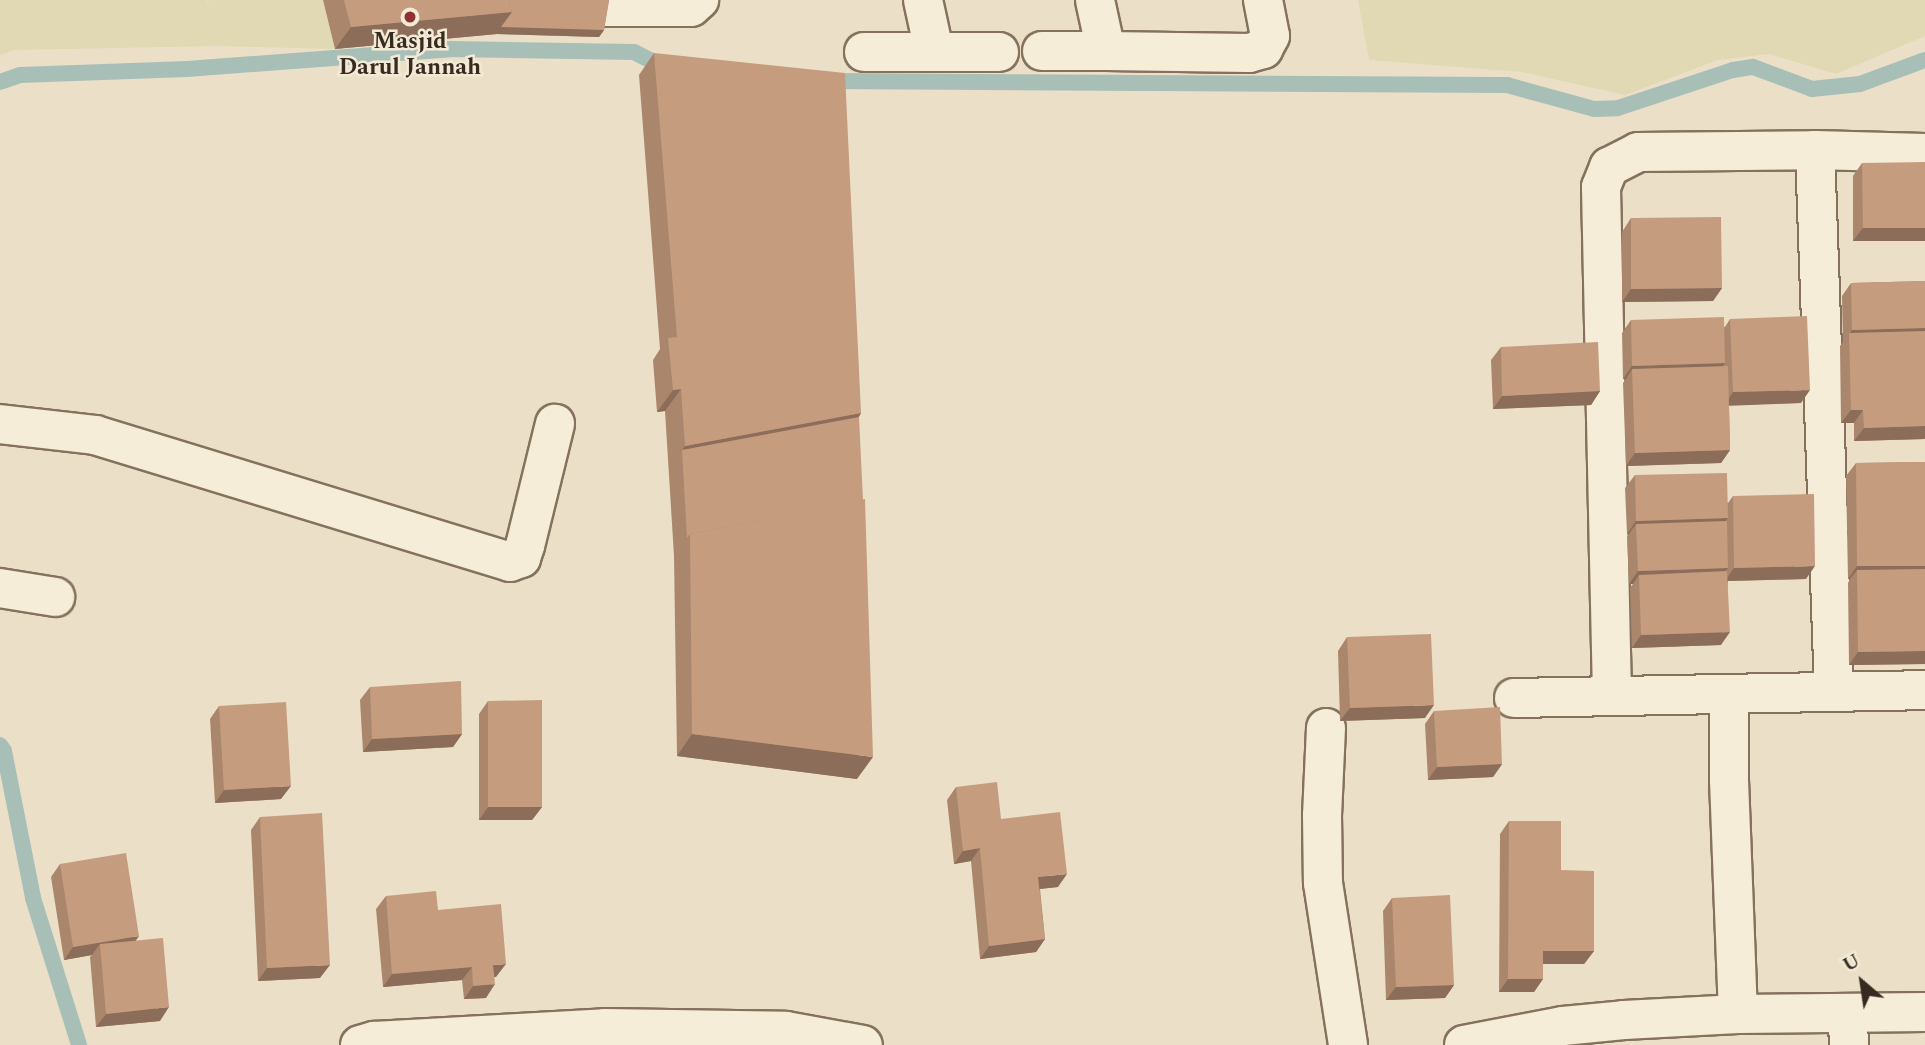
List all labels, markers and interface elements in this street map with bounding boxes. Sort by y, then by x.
marker: Masjid Darul Jannah [402,9,418,25]
place label: Masjid Darul Jannah [339,28,481,82]
north arrow [1827,947,1897,1017]
text: U [1838,947,1866,980]

